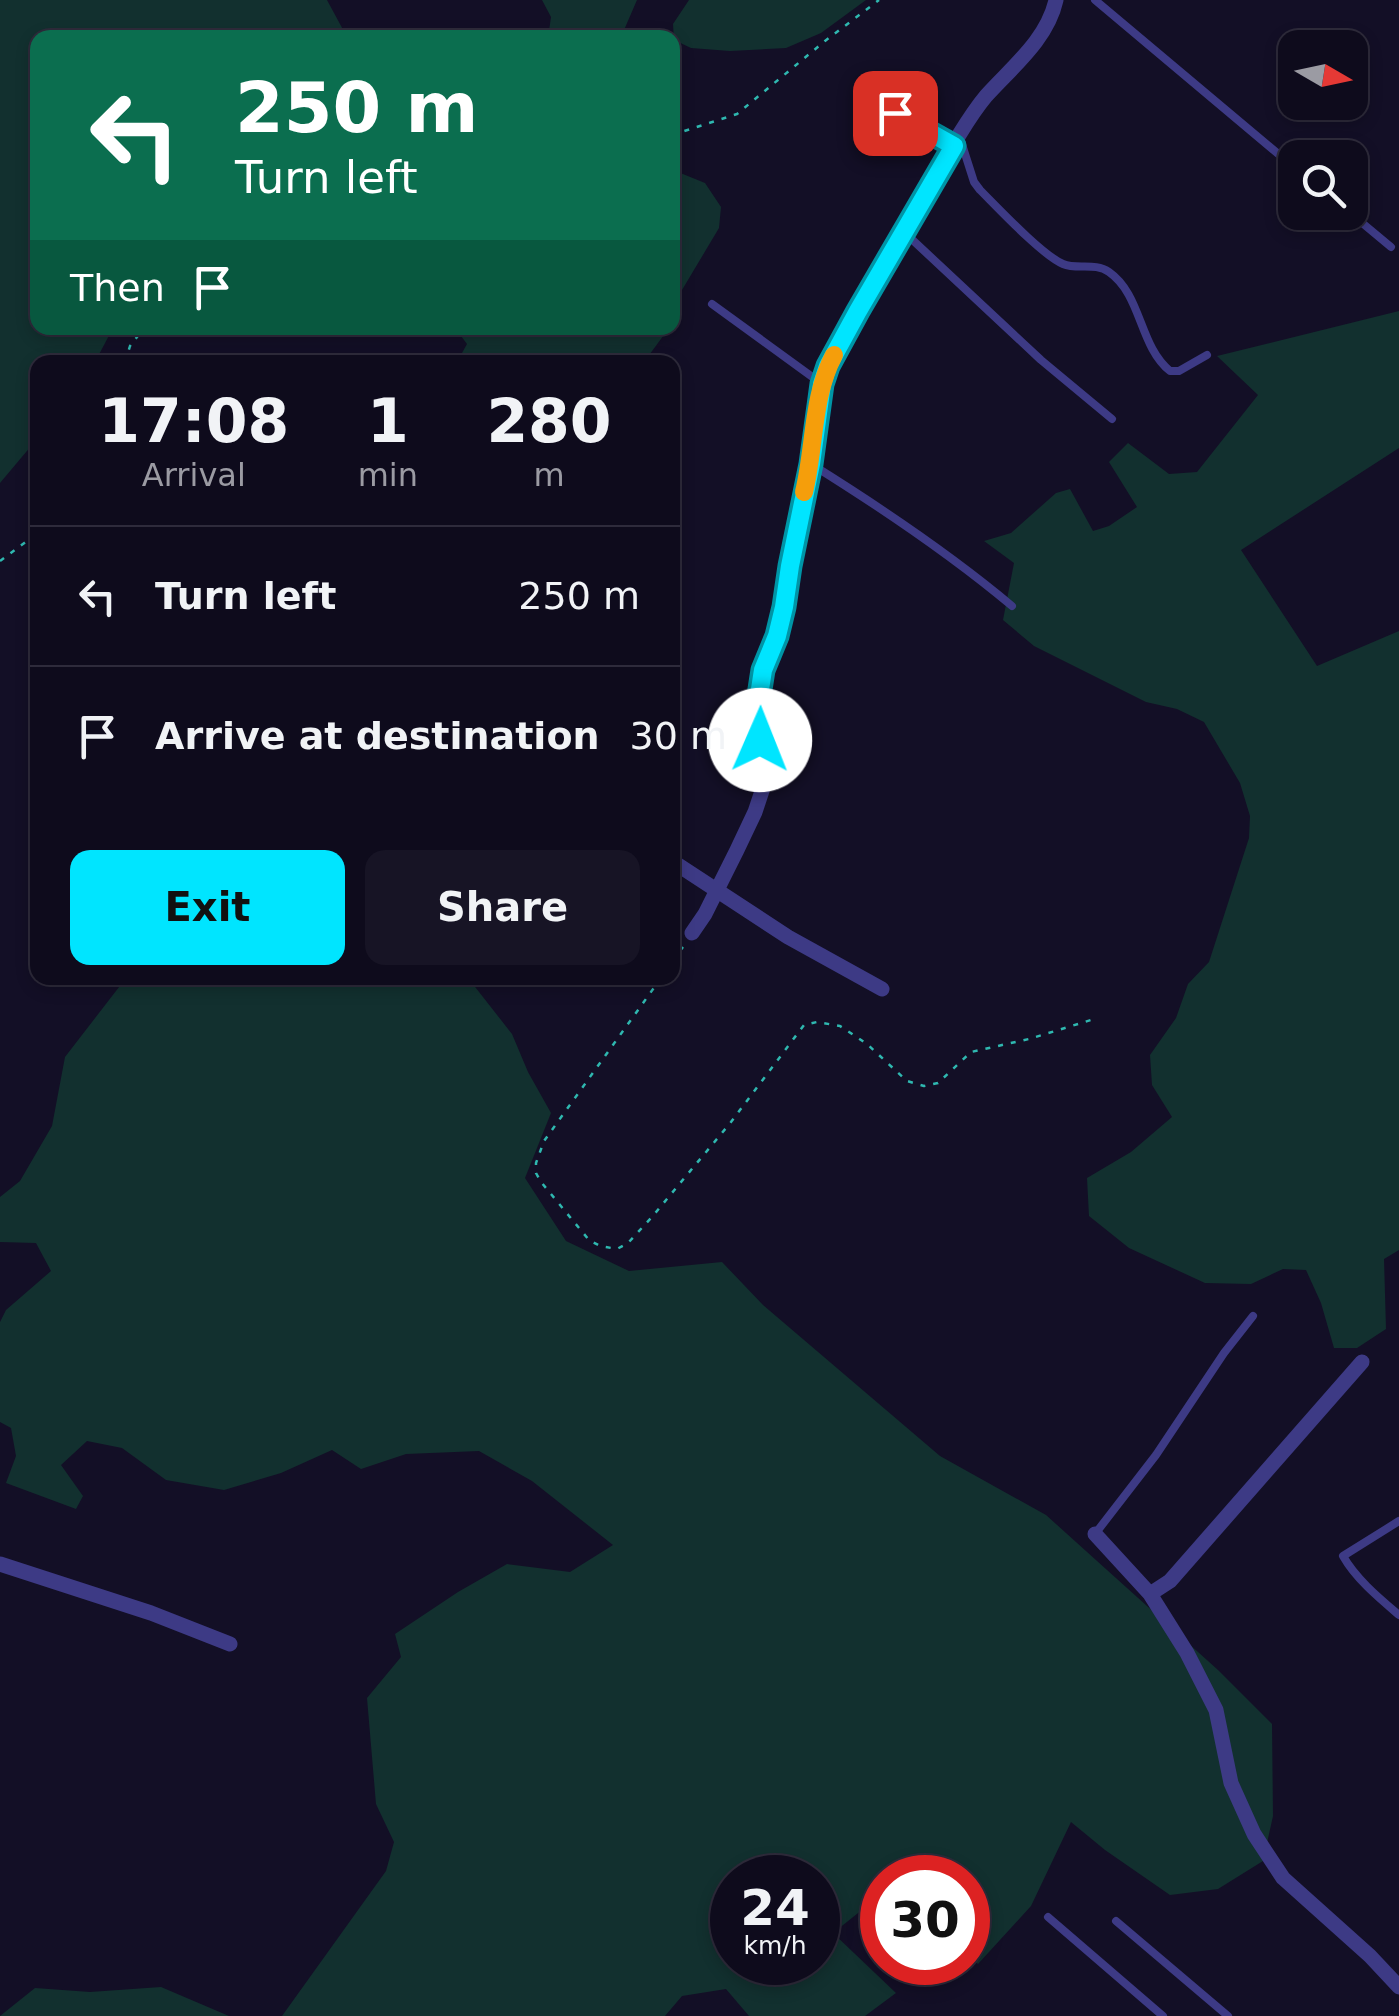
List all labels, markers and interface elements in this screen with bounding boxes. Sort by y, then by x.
north arrow [1278,30,1368,120]
map controls [1278,30,1368,230]
text: 250 m [235,67,478,149]
icon: left [70,70,200,200]
pin [853,71,938,156]
icon: arrive [868,86,923,141]
button: search [1278,140,1368,230]
text: Turn left [235,151,418,204]
icon: arrive [185,260,240,315]
text: Then [70,266,165,310]
text: 17:08 [98,386,289,456]
text: 1 [367,386,409,456]
text: 280 [486,386,612,456]
text: Arrival [142,456,246,494]
text: min [358,456,418,494]
text: m [533,456,565,494]
icon: left [70,569,125,624]
text: Turn left [155,574,336,618]
text: 250 m [518,574,640,618]
position arrow [708,688,812,792]
icon: arrive [70,709,125,764]
text: Arrive at destination [155,714,600,758]
text: 30 m [630,714,727,758]
button: Exit [70,850,345,965]
button: Share [365,850,640,965]
speed limit sign: 30 [860,1855,990,1985]
text: 24 [740,1879,810,1937]
text: km/h [743,1931,807,1960]

